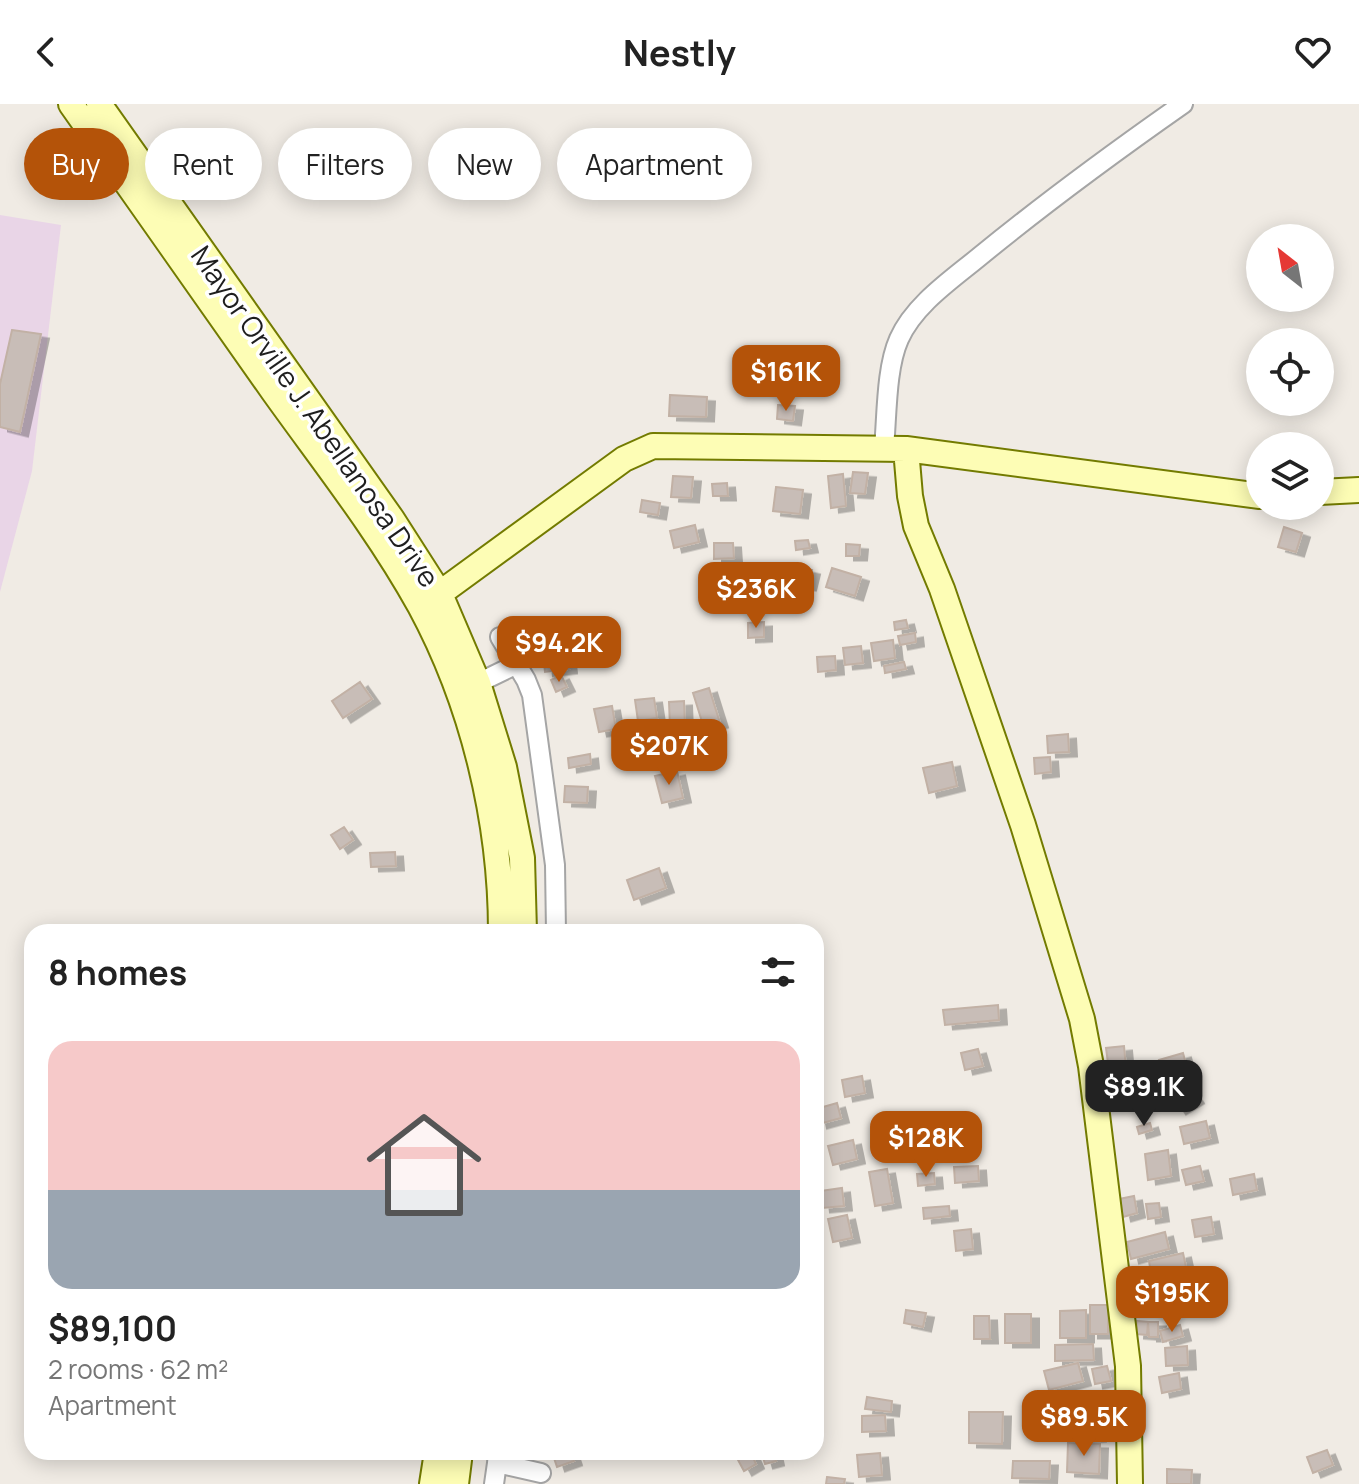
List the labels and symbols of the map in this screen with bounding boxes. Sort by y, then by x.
north arrow [1246,224,1334,312]
street label: Mayor Orville J. Abellanosa Drive [183,238,449,594]
pin: $161K [730,345,842,413]
pin: $236K [700,562,812,630]
pin: $94.2K [494,616,624,684]
pin: $207K [613,719,725,787]
pin: $89.1K [1079,1060,1209,1128]
pin: $128K [870,1111,982,1179]
pin: $195K [1116,1266,1228,1334]
pin: $89.5K [1019,1390,1149,1458]

